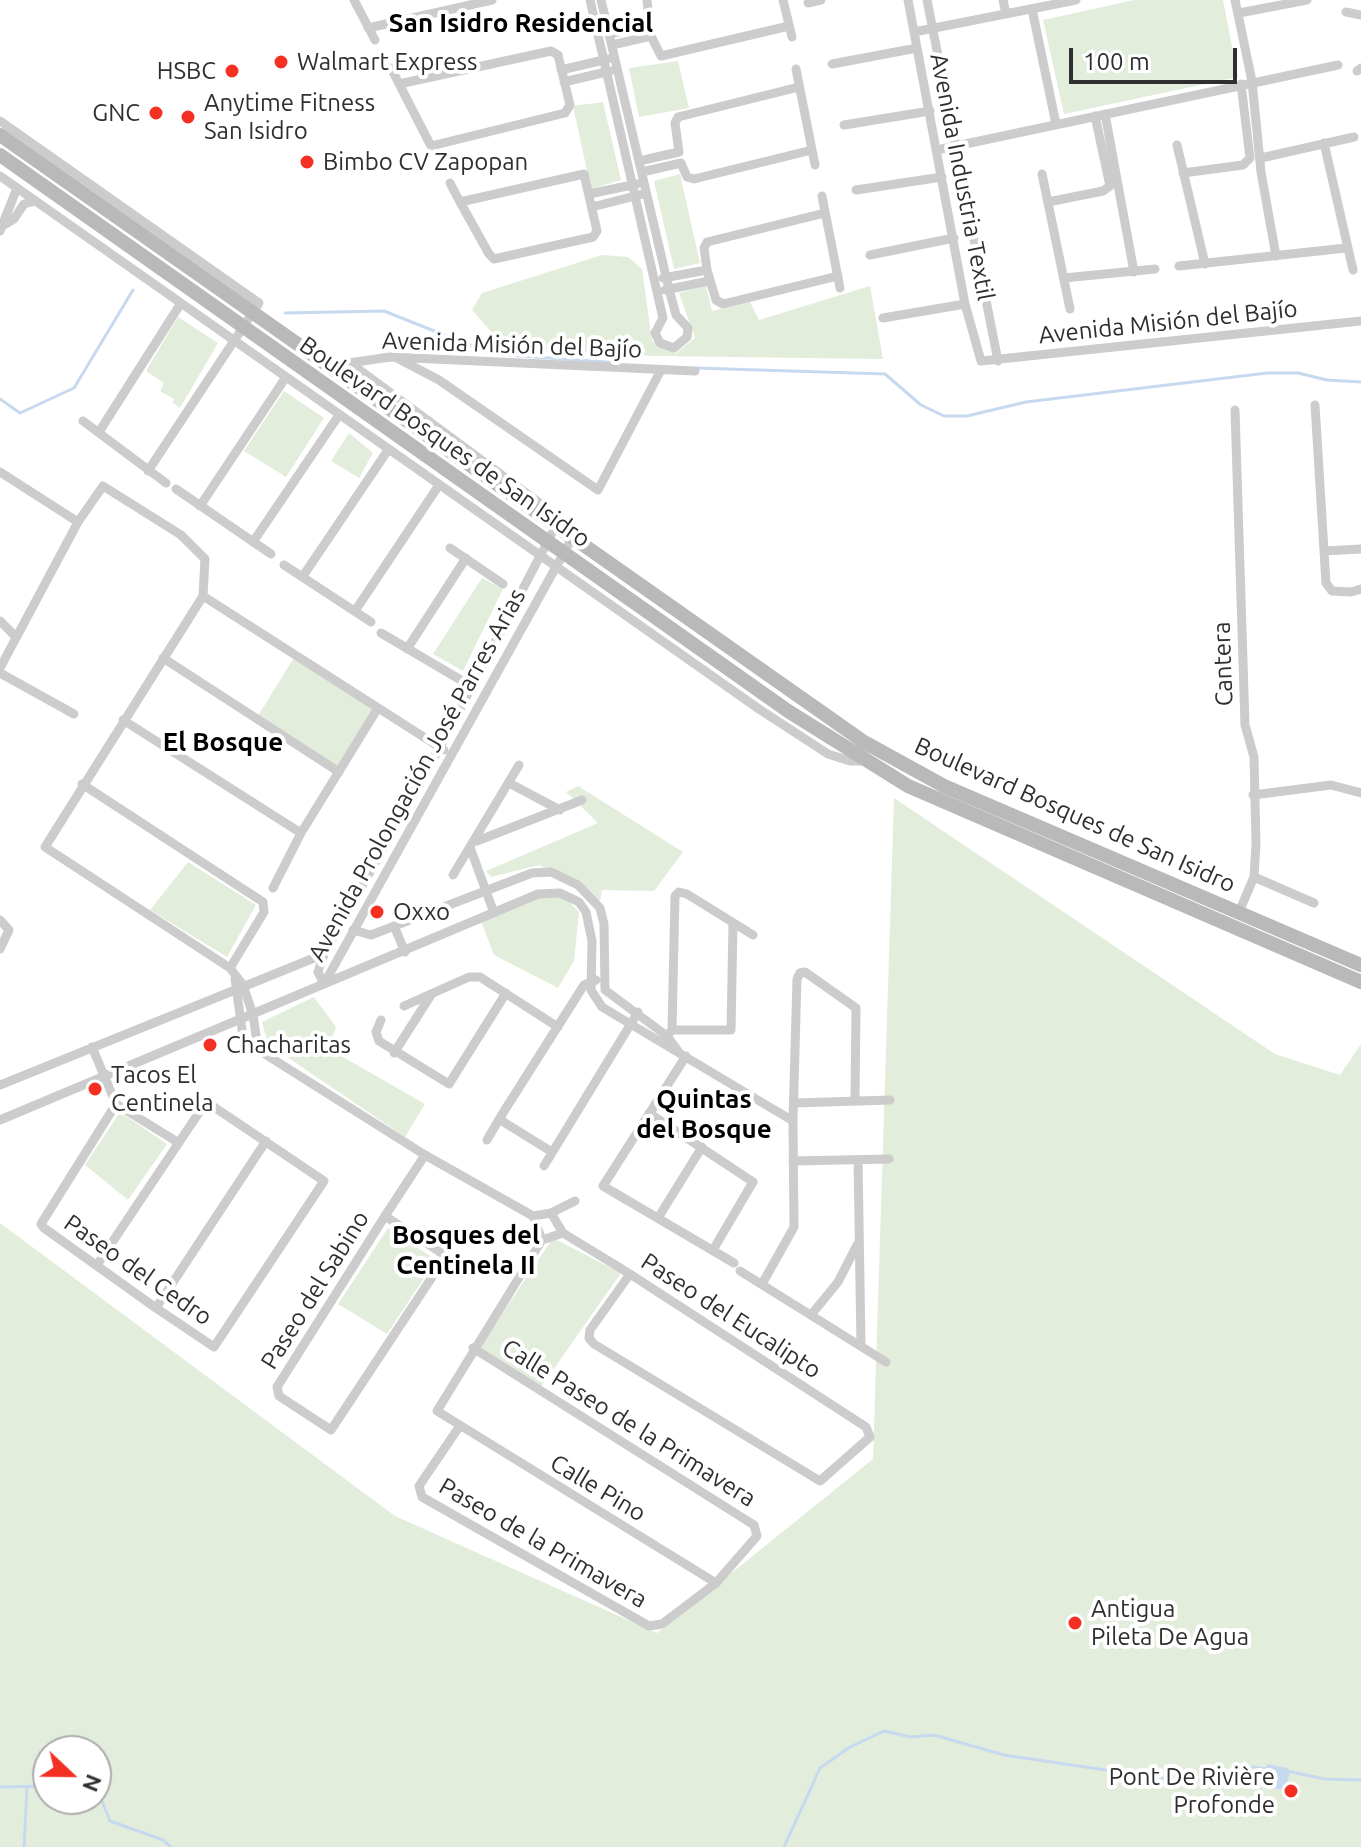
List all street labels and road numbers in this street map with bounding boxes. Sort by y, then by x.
street label: Avenida Industria Textil [924,51,1000,303]
street label: Avenida Misión del Bajío [1037,294,1299,350]
street label: Avenida Misión del Bajío [382,326,642,364]
street label: Boulevard Bosques de San Isidro [294,330,596,554]
street label: Avenida Prolongación José Parres Arias [302,584,532,966]
street label: Cantera [1207,621,1239,707]
street label: Boulevard Bosques de San Isidro [910,731,1240,899]
street label: Paseo del Sabino [255,1205,375,1375]
street label: Paseo del Cedro [59,1208,217,1332]
street label: Paseo del Eucalipto [636,1247,826,1385]
street label: Calle Paseo de la Primavera [497,1333,761,1513]
street label: Calle Pino [545,1448,651,1528]
street label: Paseo de la Primavera [434,1472,652,1614]

